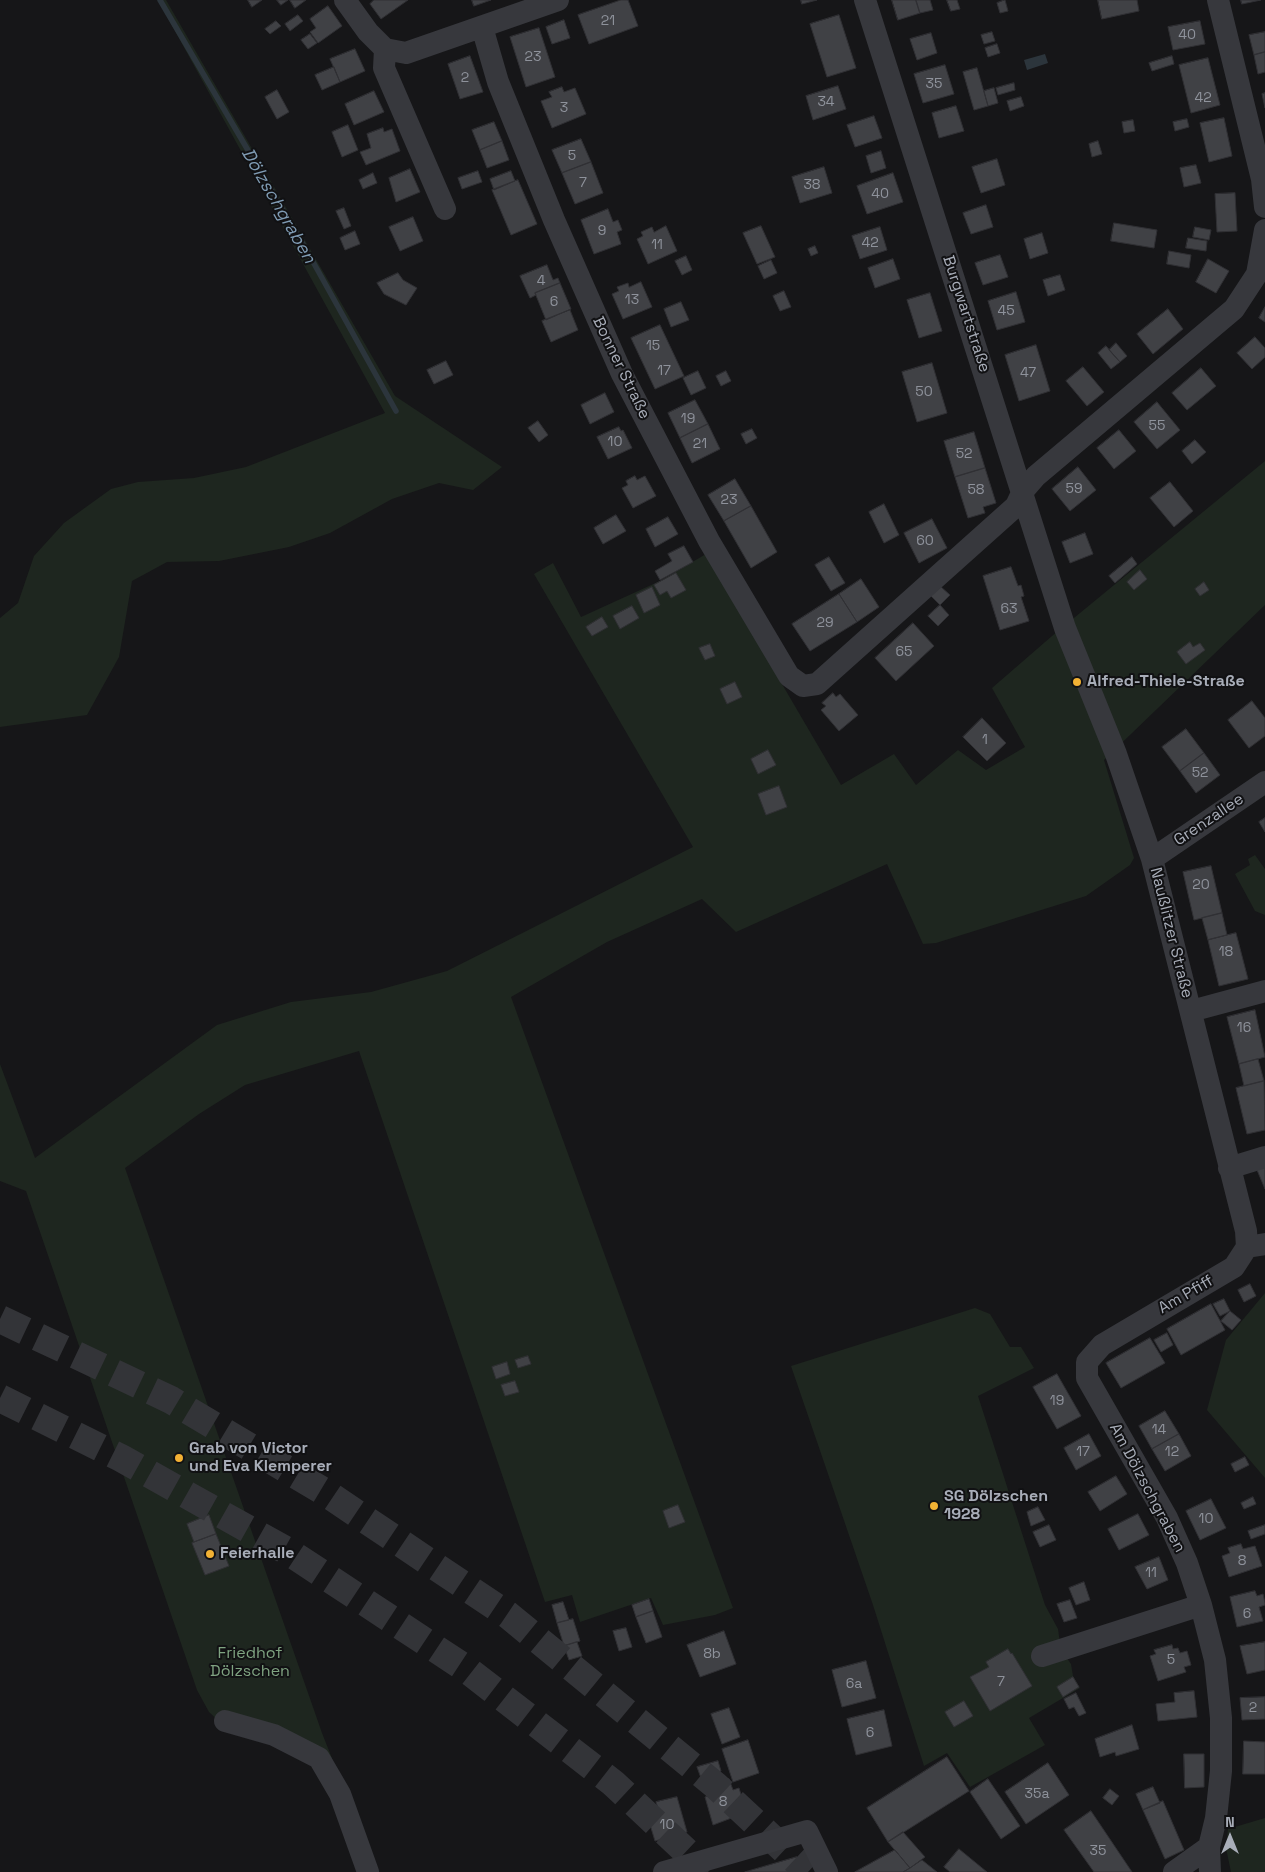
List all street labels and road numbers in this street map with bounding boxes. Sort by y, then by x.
street label: Burgwartstraße [938,253,994,375]
street label: Bonner Straße [588,314,654,422]
street label: Grenzallee [1171,790,1247,850]
street label: Naußlitzer Straße [1145,866,1197,1000]
street label: Am Pfiff [1155,1272,1217,1318]
street label: Am Dölzschgraben [1105,1420,1189,1556]

